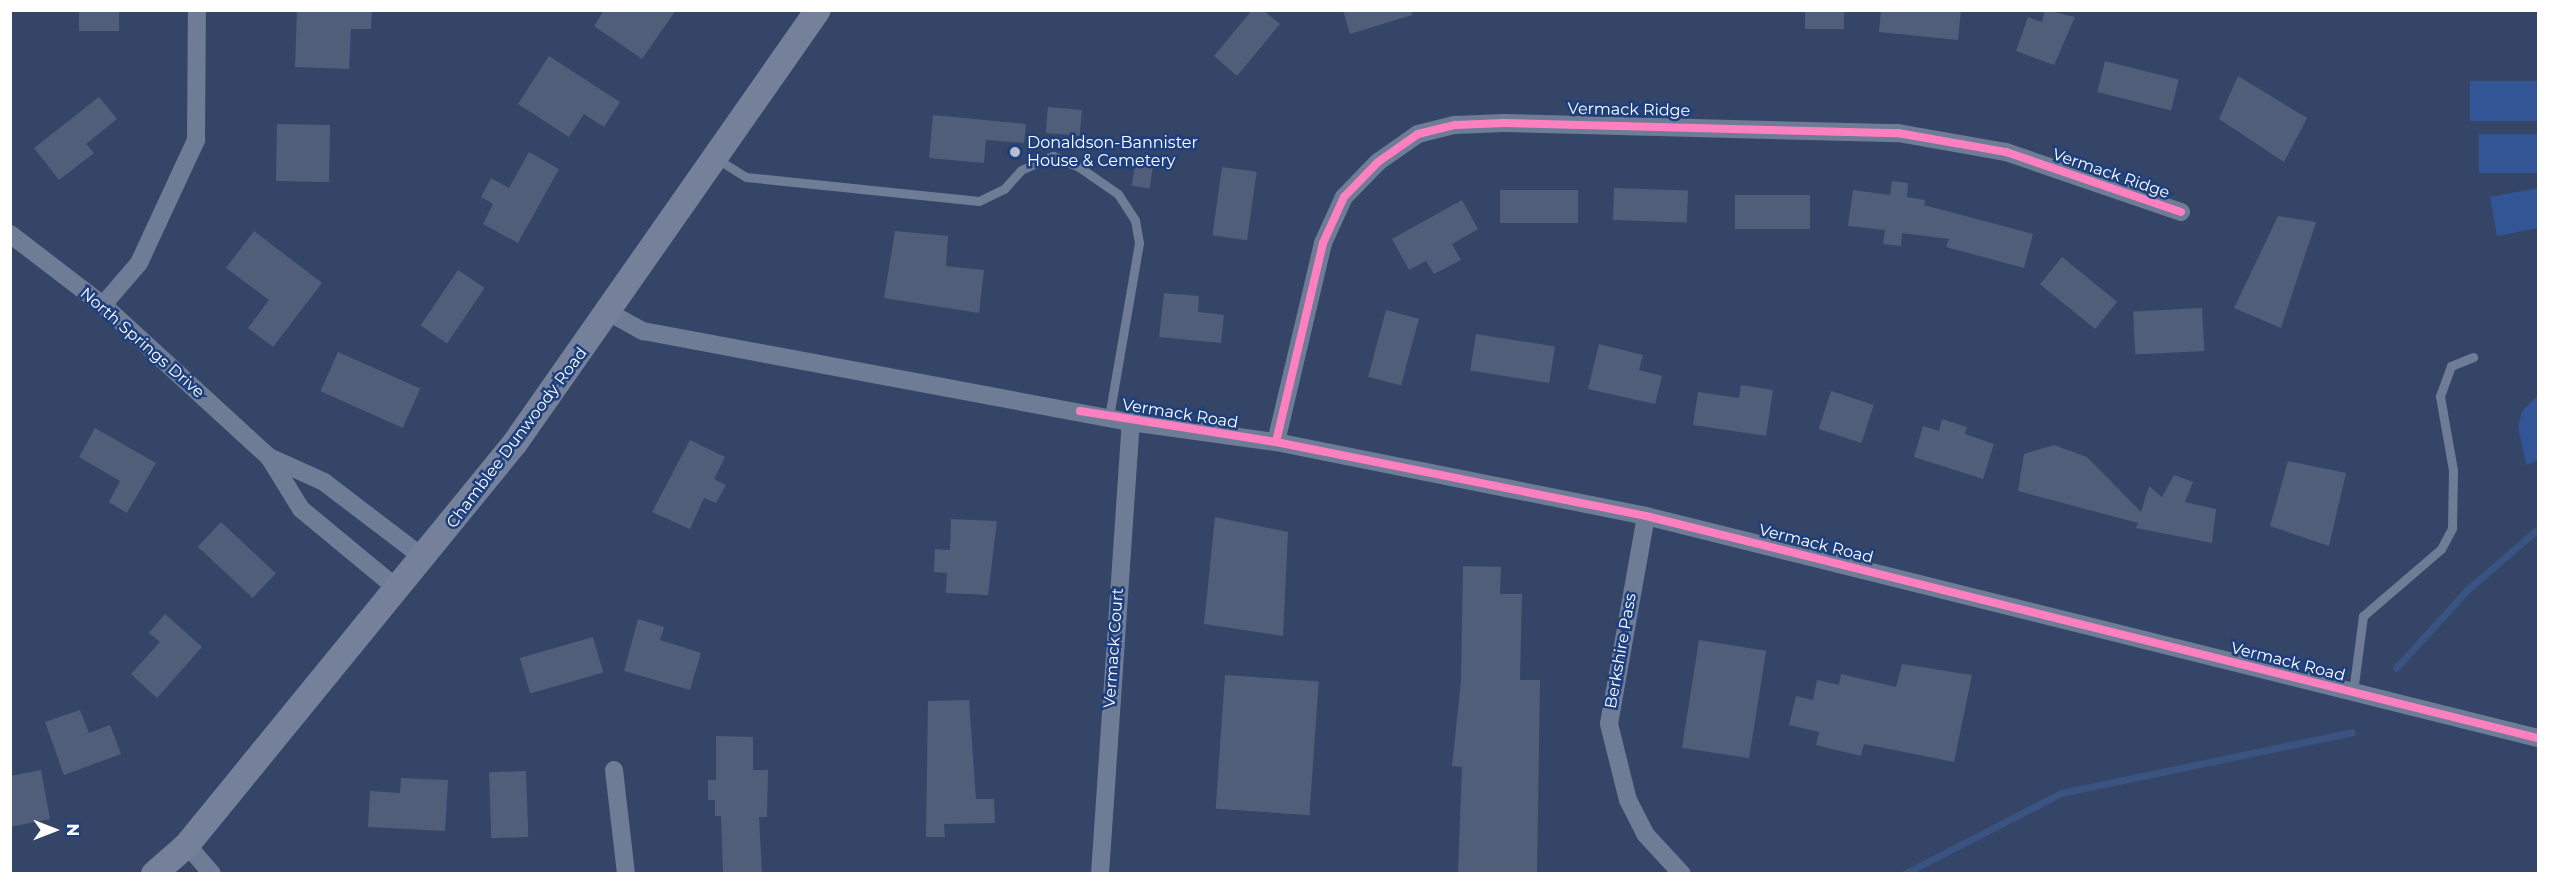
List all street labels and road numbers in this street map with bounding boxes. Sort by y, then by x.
street label: Vermack Ridge [1568,99,1690,121]
street label: Vermack Ridge [2050,145,2172,203]
street label: North Springs Drive [76,284,208,402]
street label: Chamblee Dunwoody Road [443,344,591,532]
street label: Vermack Road [1121,395,1239,433]
street label: Vermack Road [1757,521,1875,567]
street label: Vermack Court [1100,587,1128,709]
street label: Berkshire Pass [1601,592,1641,710]
street label: Vermack Road [2229,639,2347,685]

